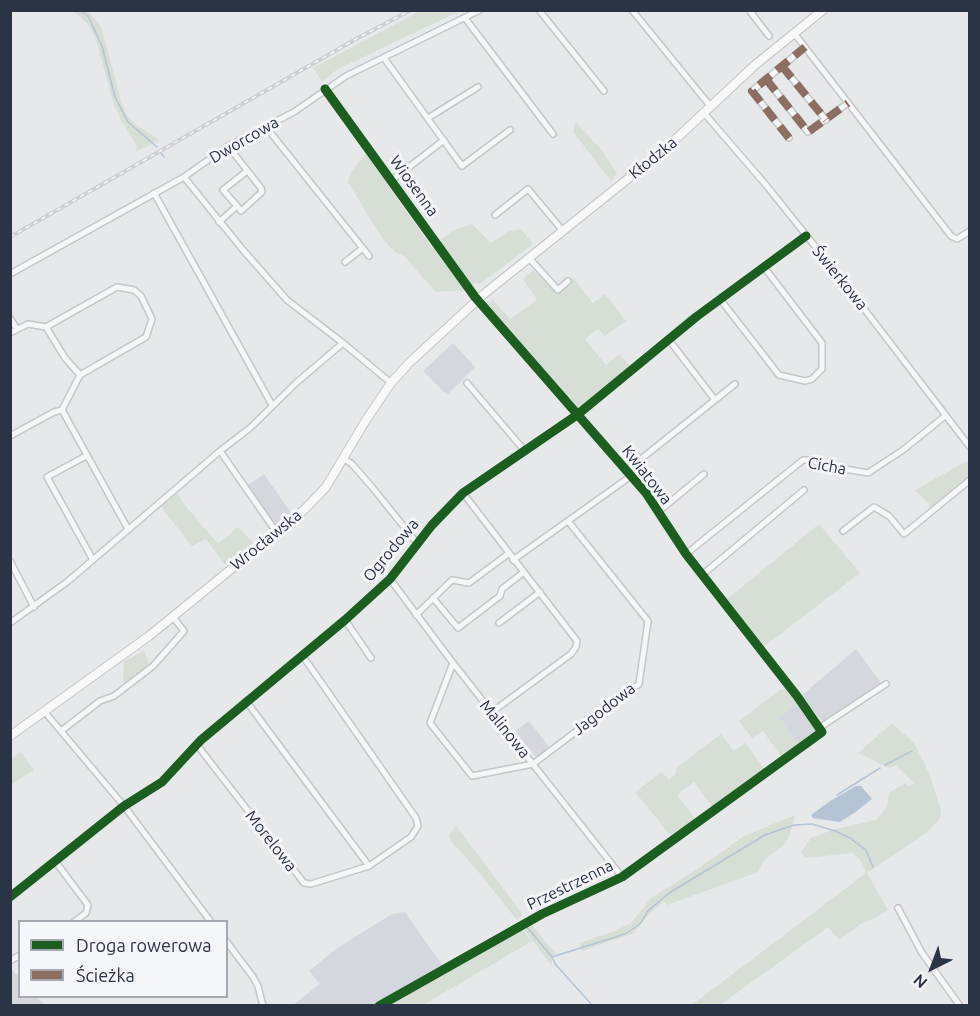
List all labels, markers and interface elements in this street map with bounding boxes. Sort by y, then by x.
street label: Dworcowa [206,113,282,167]
street label: Kłodzka [625,133,681,183]
street label: Wiosenna [385,152,443,220]
street label: Świerkowa [808,242,872,314]
street label: Kwiatowa [618,442,676,508]
street label: Cicha [806,453,848,479]
street label: Wrocławska [227,506,305,574]
street label: Ogrodowa [359,515,423,585]
street label: Jagodowa [569,679,639,739]
street label: Malinowa [476,696,534,762]
street label: Morelowa [241,807,301,875]
street label: Przestrzenna [524,856,616,914]
legend [18,920,228,998]
text: Droga rowerowa [76,935,212,955]
north arrow [902,938,962,998]
text: Ścieżka [76,965,135,985]
text: N [909,971,930,992]

